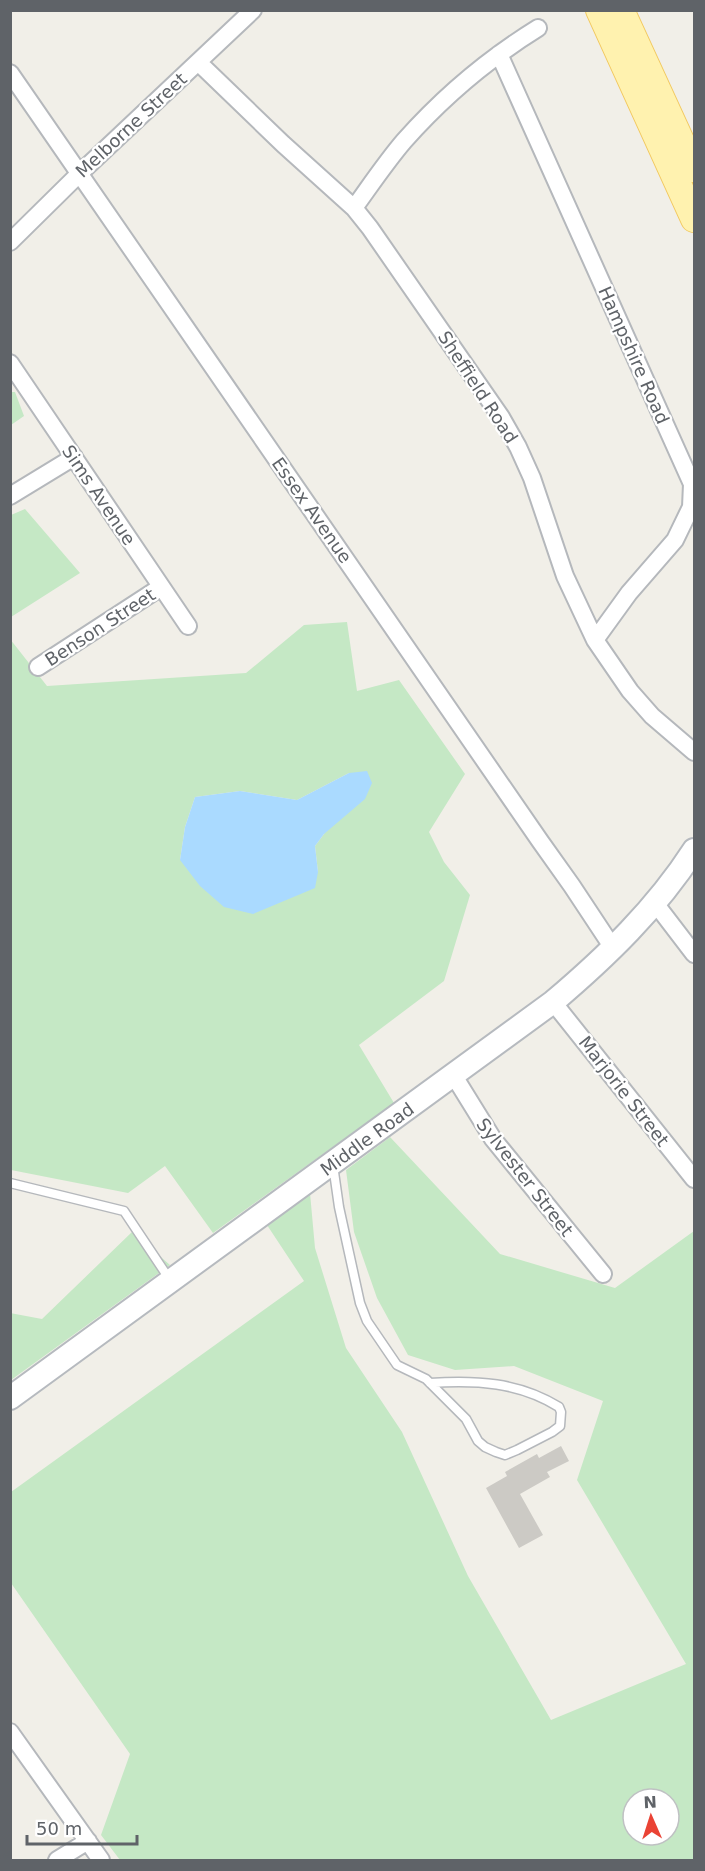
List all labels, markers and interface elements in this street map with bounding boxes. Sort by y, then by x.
street label: Melborne Street [71,68,191,182]
street label: Hampshire Road [594,283,674,427]
street label: Sheffield Road [434,327,522,447]
street label: Sims Avenue [58,441,140,549]
street label: Essex Avenue [268,453,356,567]
street label: Benson Street [41,584,159,670]
street label: Marjorie Street [575,1032,673,1150]
street label: Middle Road [316,1098,418,1180]
street label: Sylvester Street [472,1114,578,1240]
north arrow [621,1787,681,1847]
text: N [643,1793,657,1812]
scale bar [27,1808,136,1846]
text: 50 m [36,1818,82,1839]

